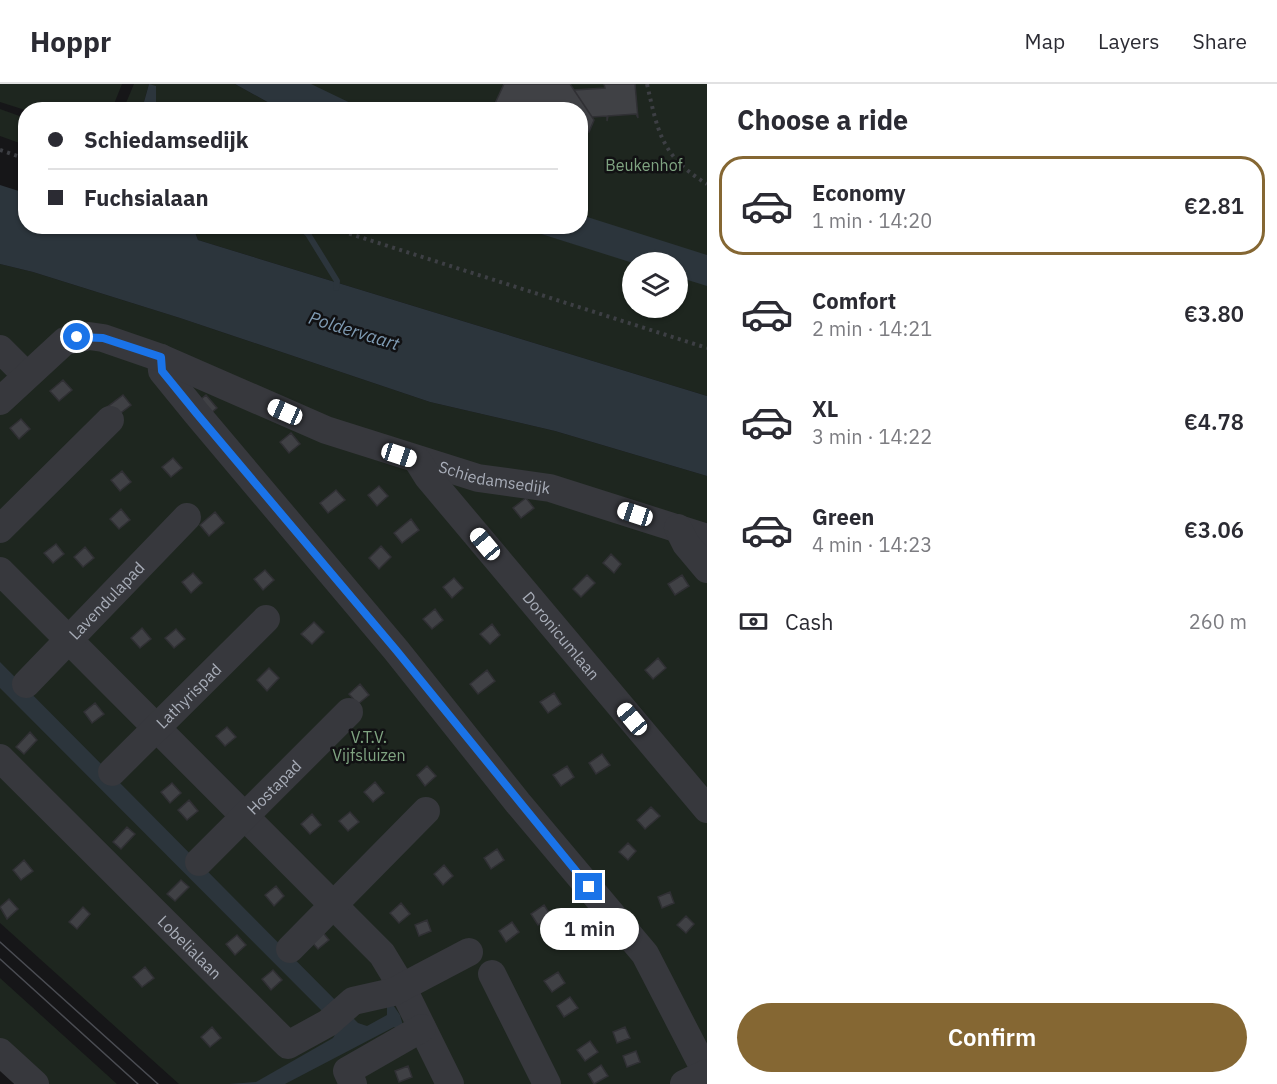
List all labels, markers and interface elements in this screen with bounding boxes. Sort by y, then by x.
text: Hoppr [30,23,111,60]
text: Map [1025,27,1065,55]
text: Layers [1098,27,1160,55]
text: Share [1193,27,1247,55]
text: Choose a ride [737,102,908,137]
text: Schiedamsedijk [84,125,249,154]
park label: Beukenhof [605,155,683,175]
text: Economy [812,178,906,207]
icon: car [740,179,794,233]
text: Fuchsialaan [84,183,209,212]
text: €2.81 [1184,191,1244,220]
text: 1 min · 14:20 [812,207,932,234]
map controls [622,252,688,318]
button: layers [622,252,688,318]
text: Comfort [812,286,896,315]
icon: car [740,287,794,341]
text: €3.80 [1184,299,1244,328]
water label: Poldervaart [306,306,403,356]
text: 2 min · 14:21 [812,315,932,342]
route start [63,323,90,350]
text: XL [812,394,838,423]
icon: car [740,395,794,449]
car [265,396,305,428]
text: €4.78 [1184,407,1244,436]
text: 3 min · 14:22 [812,423,932,450]
car [379,441,419,469]
street label: Schiedamsedijk [436,456,552,498]
car [615,500,655,528]
text: Green [812,502,874,531]
icon: car [740,503,794,557]
text: €3.06 [1184,515,1244,544]
car [467,524,503,564]
text: 4 min · 14:23 [812,531,932,558]
street label: Lavendulapad [64,557,149,644]
street label: Doronicumlaan [518,587,604,684]
icon: cash [737,605,770,638]
text: Cash [785,607,834,636]
text: 260 m [1189,608,1247,635]
street label: Lathyrispad [152,659,225,733]
car [614,699,650,739]
park label: V.T.V. Vijfsluizen [332,727,406,765]
street label: Hostapad [242,755,306,819]
route end [575,873,602,900]
callout: 1 min [540,908,638,950]
street label: Lobelialaan [154,911,226,983]
text: 1 min [564,915,615,942]
button: Confirm [737,1003,1247,1072]

